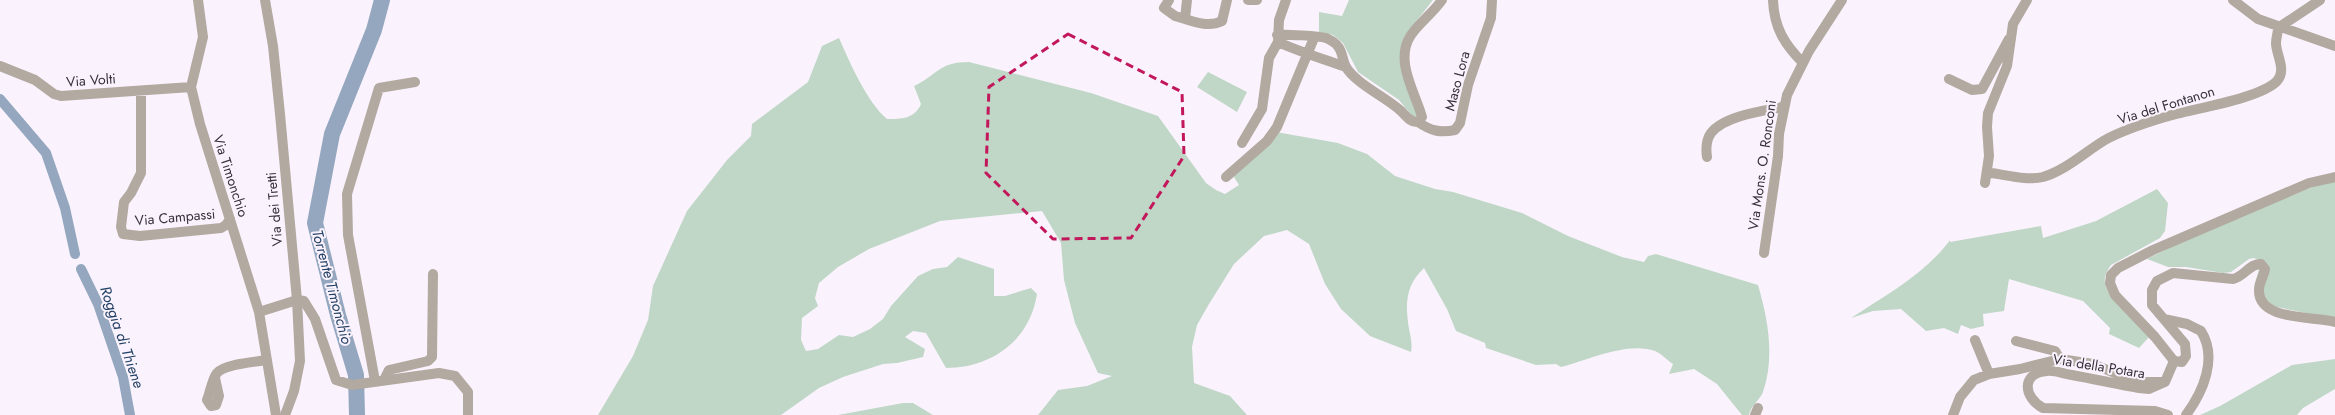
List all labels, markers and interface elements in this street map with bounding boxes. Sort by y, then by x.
street label: Maso Lora [1439,49,1475,113]
street label: Via Volti [65,68,117,92]
street label: Via del Fontanon [2115,81,2217,129]
street label: Via Mons. O. Ronconi [1743,99,1781,231]
street label: Via Timonchio [208,132,254,220]
street label: Via dei Tretti [261,171,287,247]
street label: Via Campassi [134,204,216,230]
water label: Torrente Timonchio [306,227,358,347]
water label: Roggia di Thiene [94,283,150,391]
street label: Via della Potara [2052,349,2146,383]

